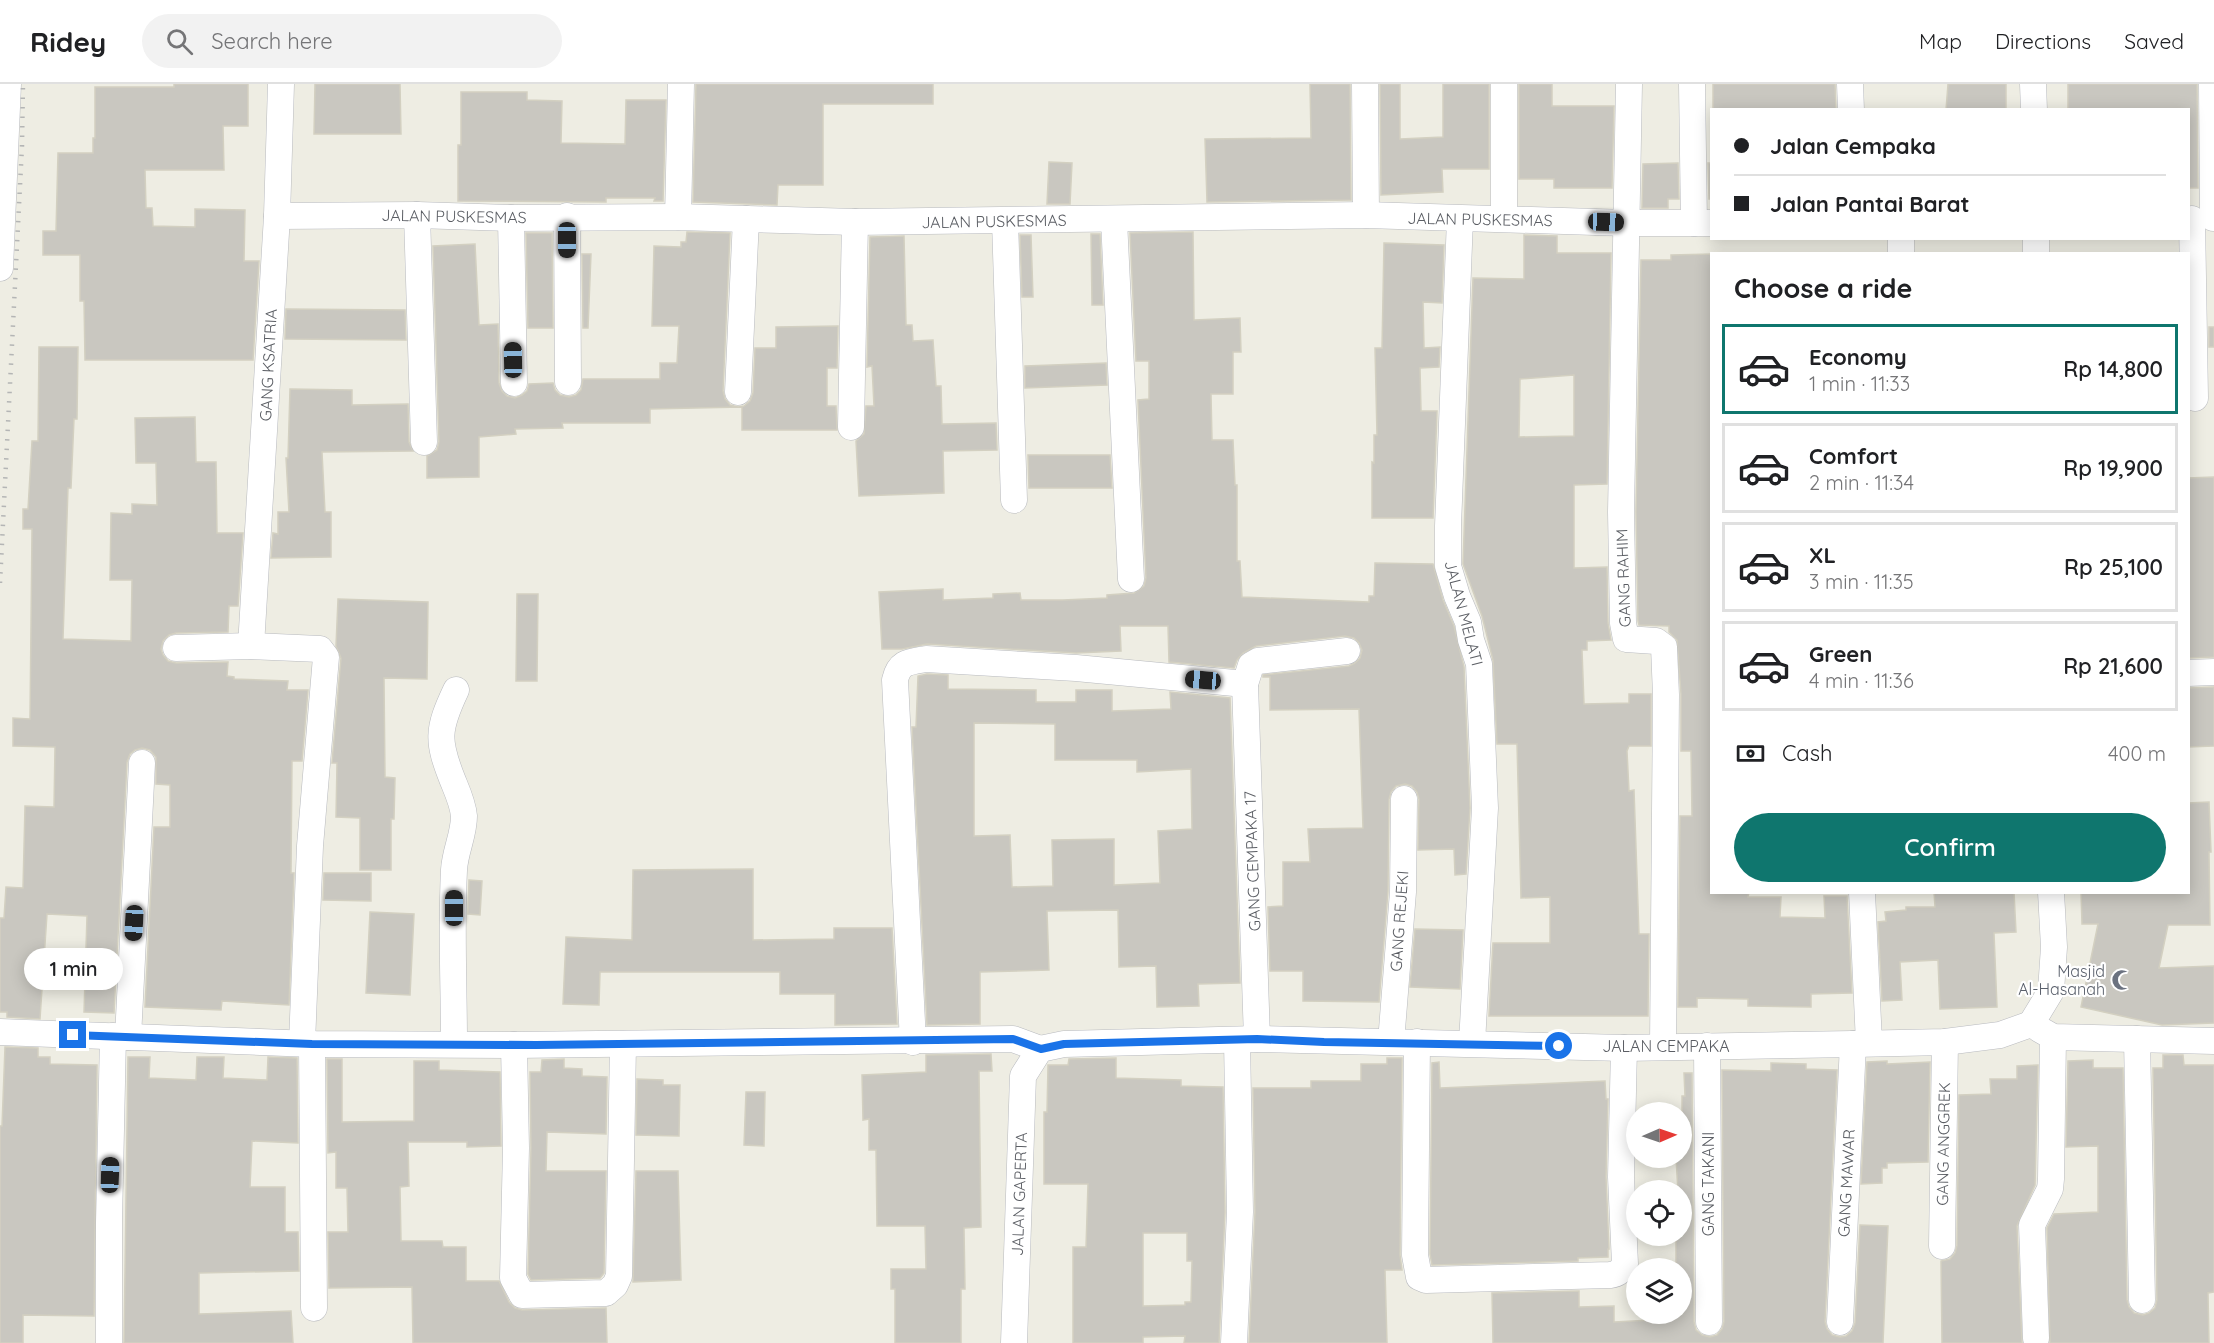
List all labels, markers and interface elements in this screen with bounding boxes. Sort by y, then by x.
search box [142,14,562,68]
text: Ridey [30,24,106,59]
icon: search [163,25,196,58]
text: Search here [211,27,333,55]
text: Map [1919,28,1962,54]
text: Directions [1995,28,2091,54]
text: Saved [2124,28,2184,54]
text: Jalan Cempaka [1770,132,1936,160]
text: Jalan Pantai Barat [1770,190,1970,218]
street label: JALAN PUSKESMAS [381,205,527,227]
street label: JALAN PUSKESMAS [1407,208,1553,230]
street label: JALAN PUSKESMAS [921,210,1067,232]
car [1588,212,1624,232]
car [558,222,576,258]
text: Choose a ride [1734,271,1912,305]
street label: GANG KSATRIA [255,308,281,422]
car [504,342,522,378]
icon: car [1737,342,1791,396]
text: Economy [1809,343,1907,371]
text: Rp 14,800 [2063,355,2163,383]
text: 1 min · 11:33 [1809,371,1910,396]
icon: car [1737,441,1791,495]
text: Comfort [1809,442,1898,470]
text: Rp 19,900 [2063,454,2163,482]
text: 2 min · 11:34 [1809,470,1914,495]
street label: GANG RAHIM [1611,528,1635,628]
icon: car [1737,540,1791,594]
text: XL [1809,541,1836,569]
text: Rp 25,100 [2064,553,2163,581]
street label: JALAN MELATI [1440,558,1488,668]
text: 3 min · 11:35 [1809,569,1914,594]
icon: car [1737,639,1791,693]
text: Green [1809,640,1872,668]
text: Rp 21,600 [2063,652,2163,680]
text: 4 min · 11:36 [1809,668,1914,693]
car [1184,669,1222,691]
icon: cash [1734,737,1767,770]
text: Cash [1782,739,1833,767]
text: 400 m [2108,741,2166,766]
street label: GANG CEMPAKA 17 [1240,791,1264,931]
button: Confirm [1734,813,2166,882]
street label: GANG REJEKI [1385,870,1413,972]
car [445,890,463,926]
car [124,905,144,941]
callout: 1 min [23,948,122,990]
text: 1 min [50,956,97,981]
place label: Masjid Al-Hasanah [2018,961,2105,999]
mosque icon: Masjid Al-Hasanah [2110,968,2134,992]
route end [59,1021,86,1048]
route start [1545,1032,1572,1059]
street label: JALAN CEMPAKA [1602,1036,1730,1056]
street label: GANG ANGGREK [1932,1082,1954,1206]
north arrow [1626,1102,1692,1168]
map controls [1626,1102,1692,1324]
street label: GANG MAWAR [1833,1129,1859,1237]
street label: JALAN GAPERTA [1007,1132,1031,1256]
street label: GANG TAKANI [1698,1132,1718,1236]
car [100,1157,120,1193]
button: locate [1626,1180,1692,1246]
button: layers [1626,1258,1692,1324]

